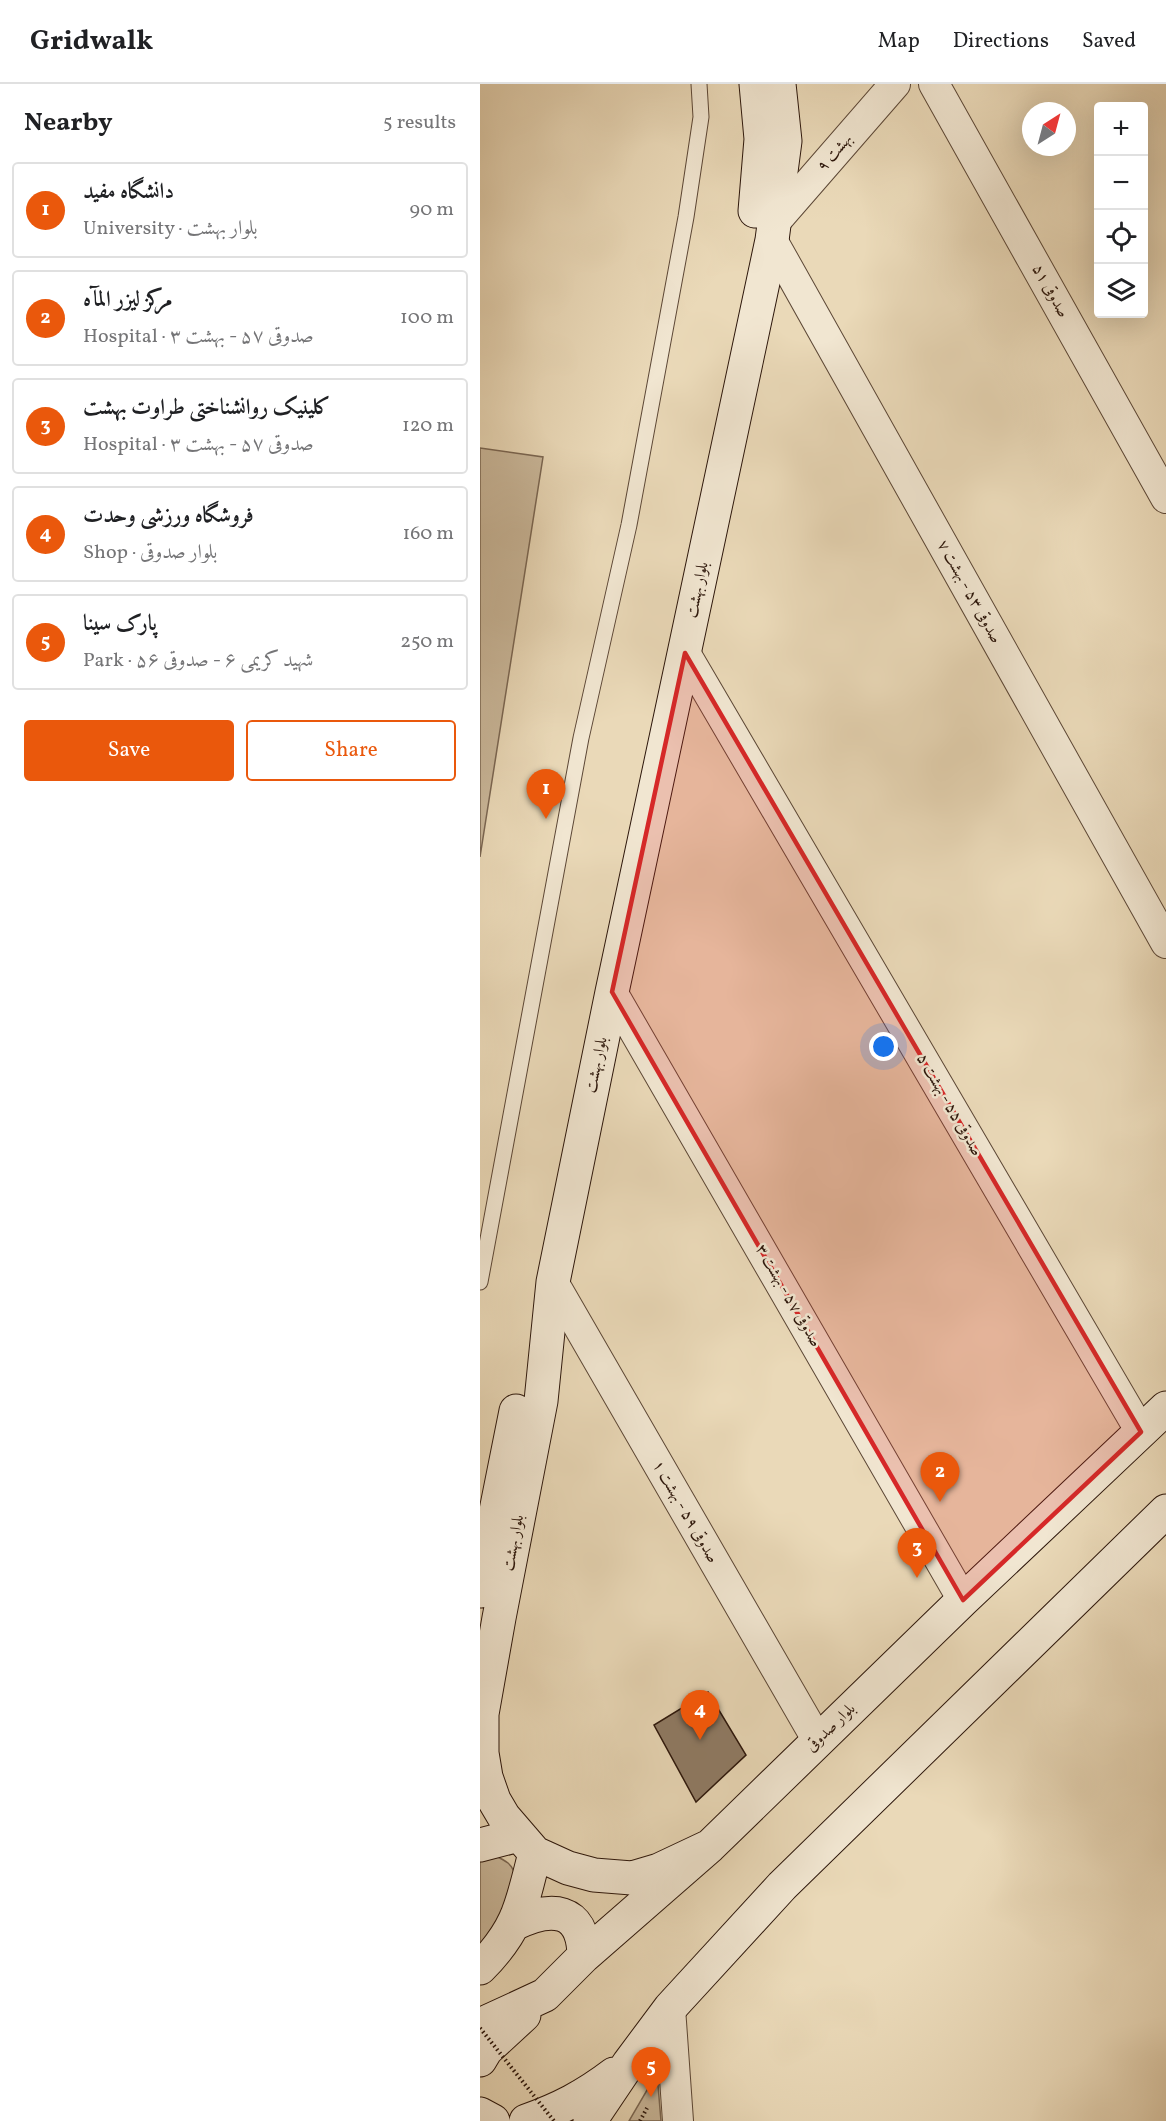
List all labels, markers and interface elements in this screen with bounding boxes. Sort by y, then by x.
text: Gridwalk [30,22,153,61]
text: Map [878,27,920,56]
text: Directions [953,27,1049,56]
text: Saved [1082,27,1136,56]
north arrow [1022,102,1076,156]
map controls [1094,102,1148,318]
button: + [1094,102,1148,156]
text: Nearby [24,105,113,141]
text: 5 results [383,109,456,137]
street label: بهشت ۹ [812,129,858,177]
button: − [1094,156,1148,210]
text: دانشگاه مفید [83,177,174,208]
text: 1 [41,196,50,224]
text: 90 m [410,196,454,224]
button: locate [1094,210,1148,264]
text: University · بلوار بهشت [83,215,258,243]
street label: صدوقی ۵۱ [1026,260,1074,322]
button: layers [1094,264,1148,318]
text: مرکز لیزر المآه [83,285,172,316]
text: 2 [40,304,51,332]
text: 100 m [400,304,454,332]
text: Hospital · صدوقی ۵۷ - بهشت ۳ [83,323,314,351]
text: کلینیک روانشناختی طراوت بهشت [83,393,331,424]
text: 3 [40,412,51,440]
text: 120 m [402,412,454,440]
text: Hospital · صدوقی ۵۷ - بهشت ۳ [83,431,314,459]
text: فروشگاه ورزشی وحدت [83,501,254,532]
text: 4 [39,520,52,548]
text: 160 m [402,520,454,548]
street label: صدوقی ۵۳ - بهشت ۷ [931,536,1007,648]
text: Shop · بلوار صدوقی [83,539,217,567]
street label: بلوار بهشت [681,560,715,620]
text: پارک سینا [83,609,157,640]
text: 5 [41,628,50,656]
text: 250 m [400,628,454,656]
text: Park · شهید کریمی ۶ - صدوقی ۵۶ [83,647,314,675]
button: Save [24,720,234,781]
button: Share [246,720,456,781]
pin: 1 [526,770,566,819]
your location [869,1032,898,1061]
street label: بلوار بهشت [580,1035,614,1095]
street label: صدوقی ۵۵ - بهشت ۵ [911,1050,987,1160]
street label: صدوقی ۵۷ - بهشت ۳ [750,1241,826,1351]
pin: 2 [920,1452,960,1502]
street label: صدوقی ۵۹ - بهشت ۱ [647,1457,723,1567]
street label: بلوار بهشت [498,1513,530,1573]
pin: 3 [898,1528,936,1578]
pin: 4 [680,1690,720,1740]
street label: بلوار صدوقی [801,1699,861,1757]
pin: 5 [632,2048,670,2097]

